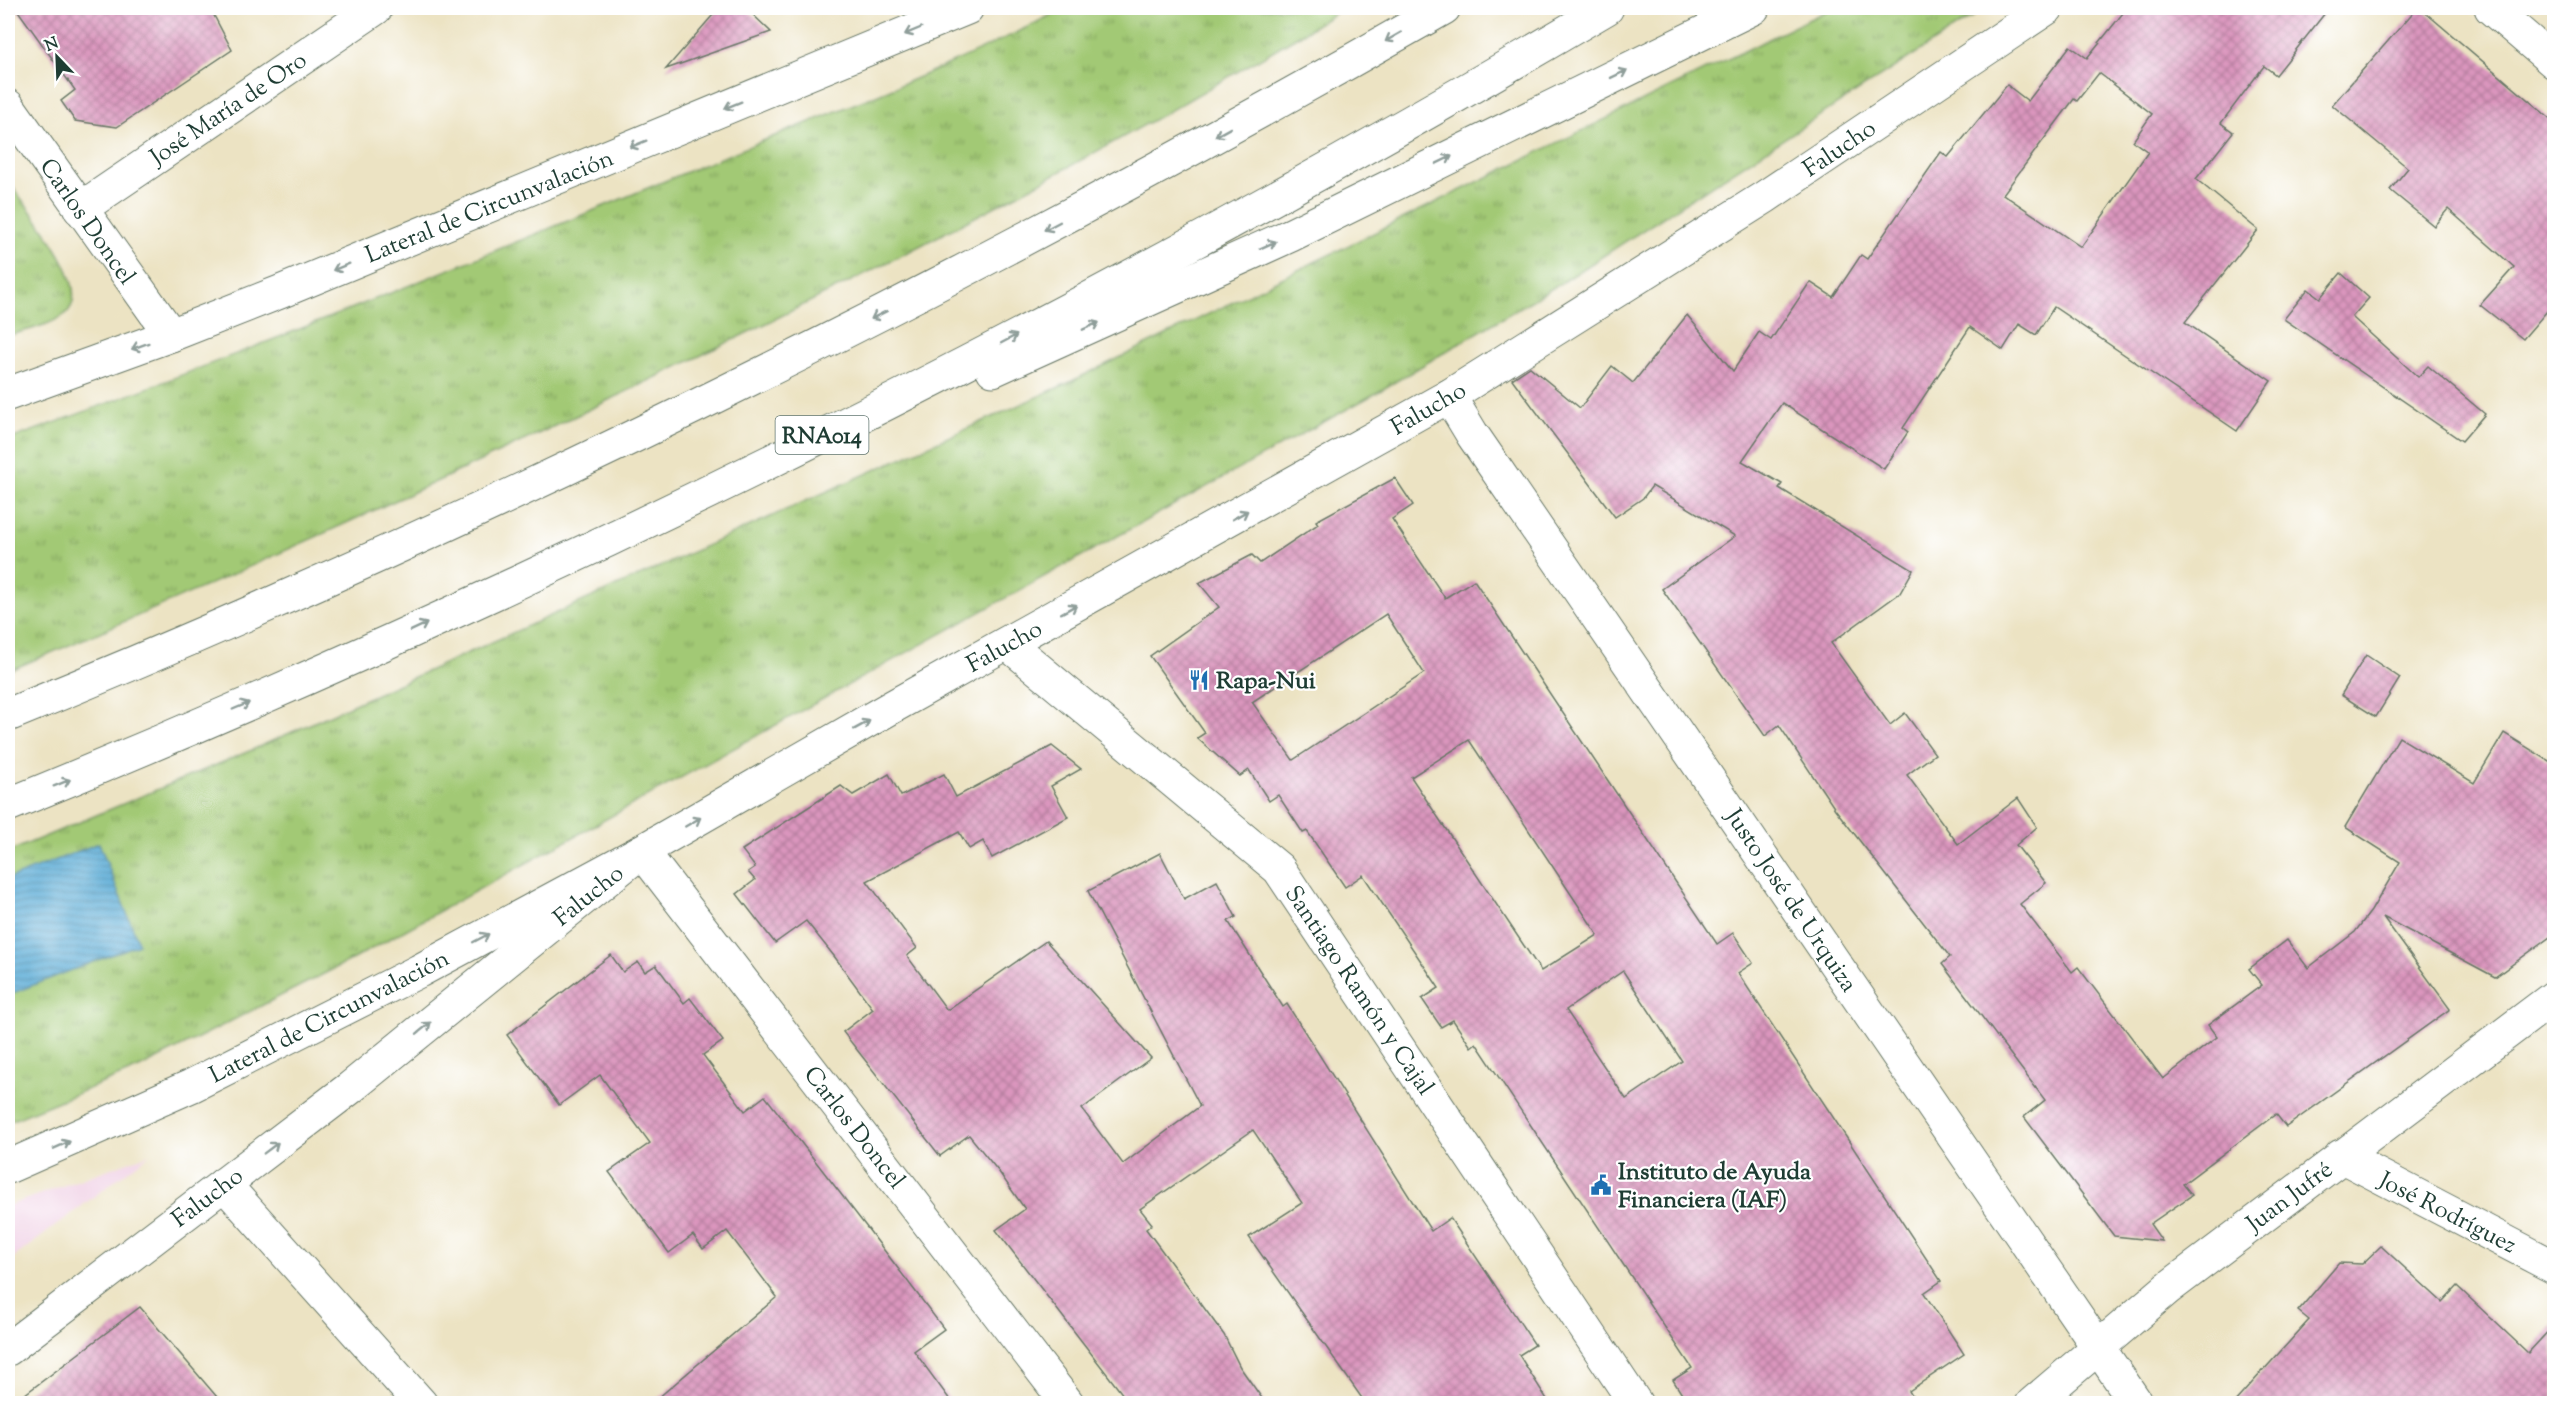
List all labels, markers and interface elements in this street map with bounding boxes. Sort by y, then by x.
one-way arrow [905,26,923,37]
north arrow [27,27,87,87]
one-way arrow [1385,31,1402,43]
text: N [42,32,63,59]
street label: José María de Oro [142,44,314,176]
one-way arrow [1609,68,1627,79]
one-way arrow [724,100,743,111]
street label: Falucho [1797,113,1884,187]
one-way arrow [1215,126,1232,138]
one-way arrow [629,139,648,150]
street label: Lateral de Circunvalación [361,142,619,273]
street label: Carlos Doncel [30,152,143,293]
one-way arrow [1435,154,1453,166]
one-way arrow [1043,220,1061,232]
one-way arrow [1259,239,1277,250]
one-way arrow [333,262,351,273]
one-way arrow [870,310,888,321]
one-way arrow [1081,319,1099,331]
one-way arrow [1000,332,1018,344]
one-way arrow [132,341,150,352]
street label: Falucho [1385,375,1473,445]
road number: RNA014 [776,416,868,454]
one-way arrow [1230,509,1248,520]
one-way arrow [1060,603,1077,615]
street label: Falucho [961,613,1049,682]
one-way arrow [410,621,428,632]
place label: Rapa-Nui [1216,665,1316,699]
restaurant icon: Rapa-Nui [1187,668,1211,692]
one-way arrow [231,700,249,711]
one-way arrow [853,718,870,730]
one-way arrow [52,777,70,788]
street label: Justo José de Urquiza [1715,801,1864,1000]
one-way arrow [684,815,701,827]
street label: Falucho [547,858,632,936]
street label: Santiago Ramón y Cajal [1275,879,1442,1103]
one-way arrow [472,932,490,943]
street label: Lateral de Circunvalación [204,942,456,1093]
one-way arrow [416,1021,432,1034]
street label: Carlos Doncel [795,1060,912,1197]
one-way arrow [52,1139,70,1150]
one-way arrow [263,1142,279,1155]
street label: Juan Jufré [2238,1154,2341,1243]
place label: Instituto de Ayuda Financiera (IAF) [1618,1156,1812,1218]
street label: Falucho [165,1160,251,1237]
street label: José Rodríguez [2371,1164,2522,1263]
public building icon: Instituto de Ayuda Financiera (IAF) [1589,1173,1613,1197]

